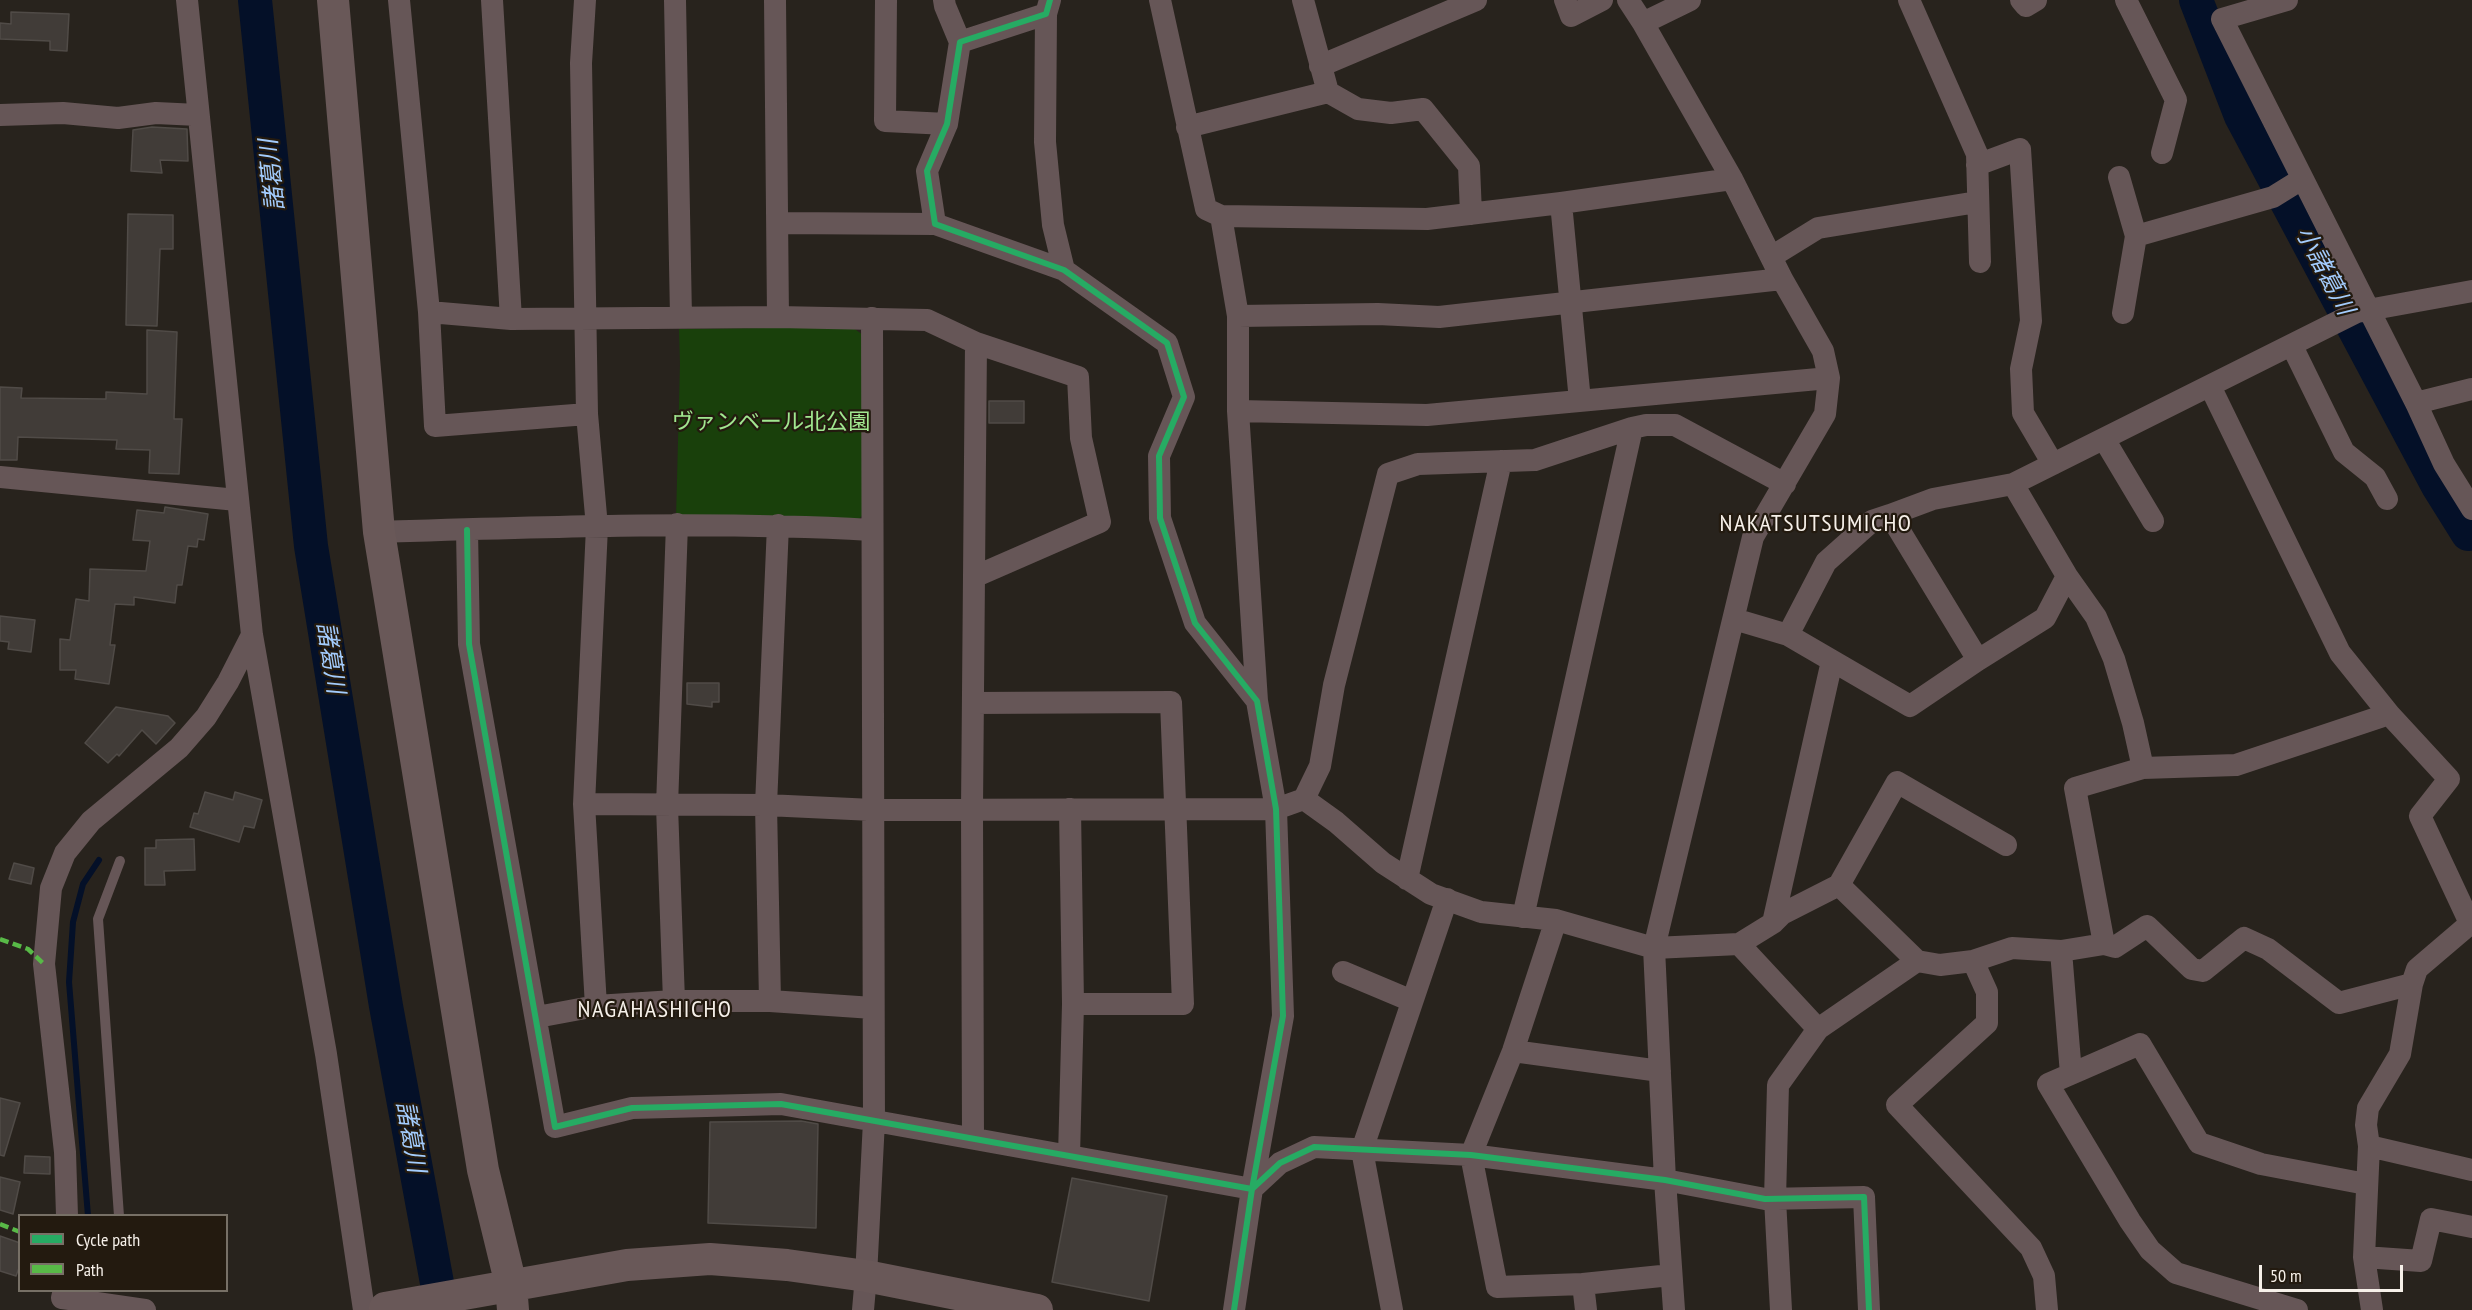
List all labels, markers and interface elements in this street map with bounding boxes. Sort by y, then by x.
water label: 諸葛川 [255,138,291,212]
water label: 小諸葛川 [2289,222,2359,320]
park label: ヴァンベール北公園 [672,410,870,436]
district label: NAKATSUTSUMICHO [1720,510,1912,538]
water label: 諸葛川 [310,620,350,696]
district label: NAGAHASHICHO [578,996,732,1024]
water label: 諸葛川 [390,1099,430,1175]
legend [18,1214,228,1292]
text: Cycle path [76,1228,140,1251]
scale bar [2262,1253,2406,1291]
text: Path [76,1258,104,1281]
text: 50 m [2270,1264,2302,1287]

